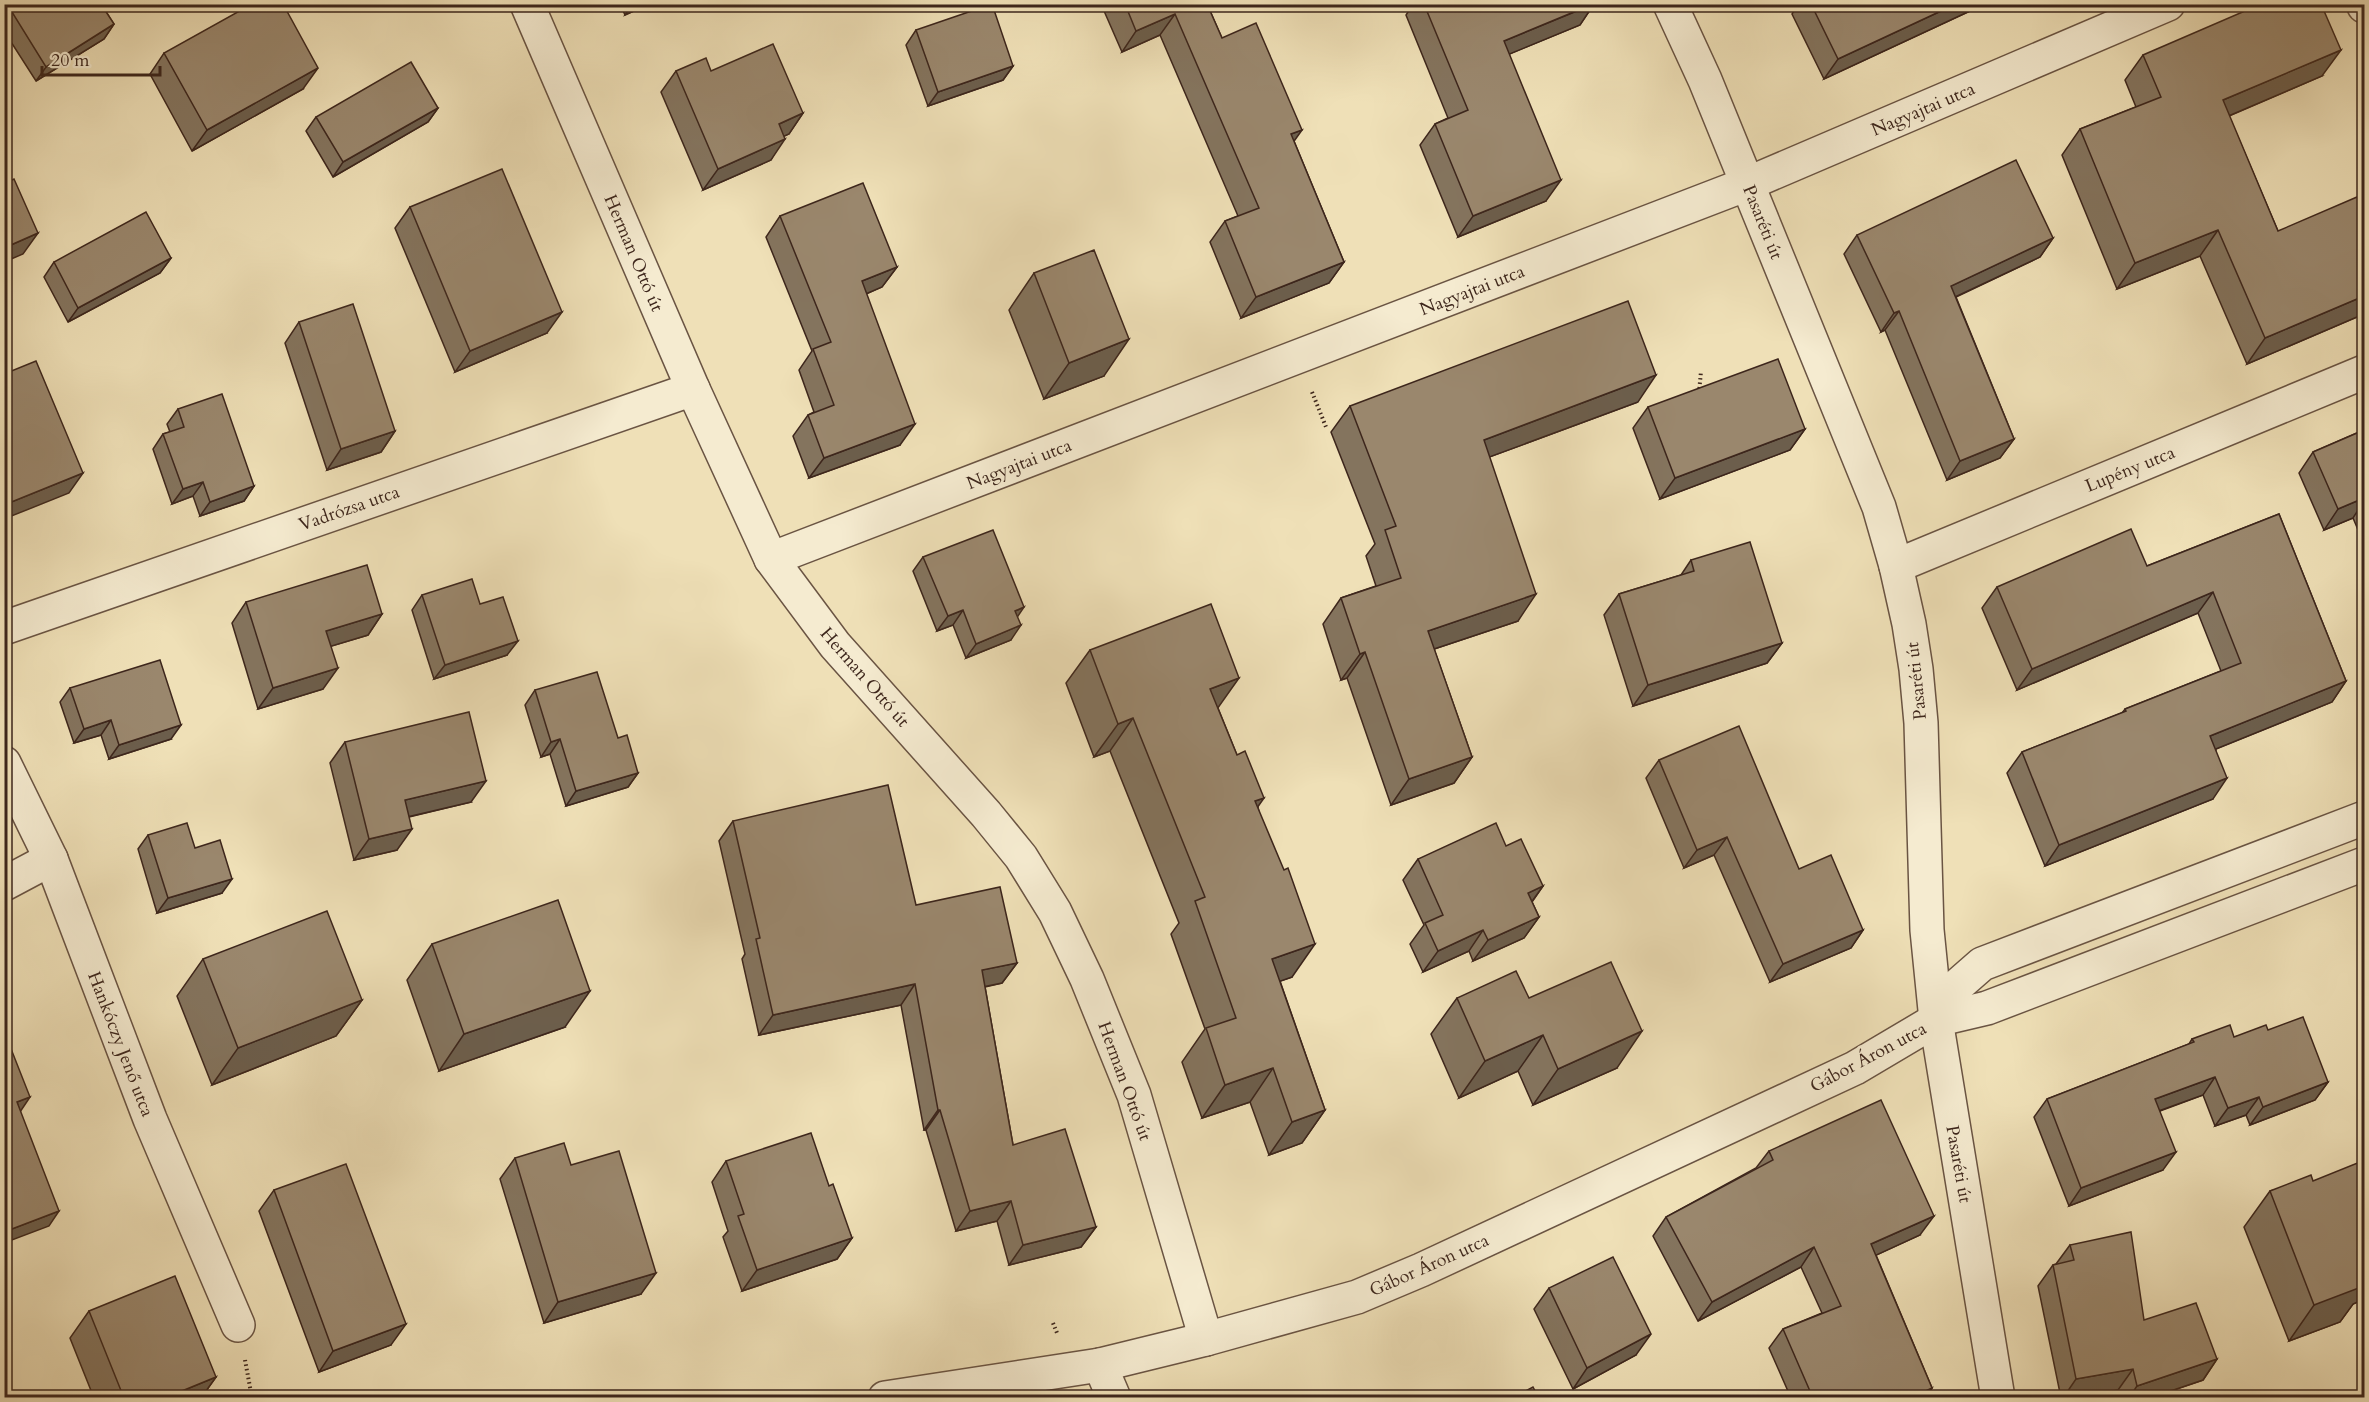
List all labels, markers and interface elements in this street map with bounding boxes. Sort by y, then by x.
scale bar [42,39,160,77]
text: 20 m [51,48,90,73]
street label: Nagyajtai utca [1867,76,1979,143]
street label: Pasaréti út [1736,181,1789,263]
street label: Herman Ottó út [598,191,670,316]
street label: Nagyajtai utca [1416,259,1528,322]
street label: Nagyajtai utca [963,433,1075,496]
street label: Lupény utca [2082,440,2179,499]
street label: Vadrózsa utca [295,479,403,537]
street label: Herman Ottó út [814,622,915,733]
street label: Pasaréti út [1900,640,1933,721]
street label: Hankóczy Jenő utca [81,968,160,1121]
street label: Gábor Áron utca [1806,1016,1931,1099]
street label: Herman Ottó út [1091,1018,1158,1144]
street label: Pasaréti út [1939,1123,1978,1205]
street label: Gábor Áron utca [1365,1228,1493,1303]

